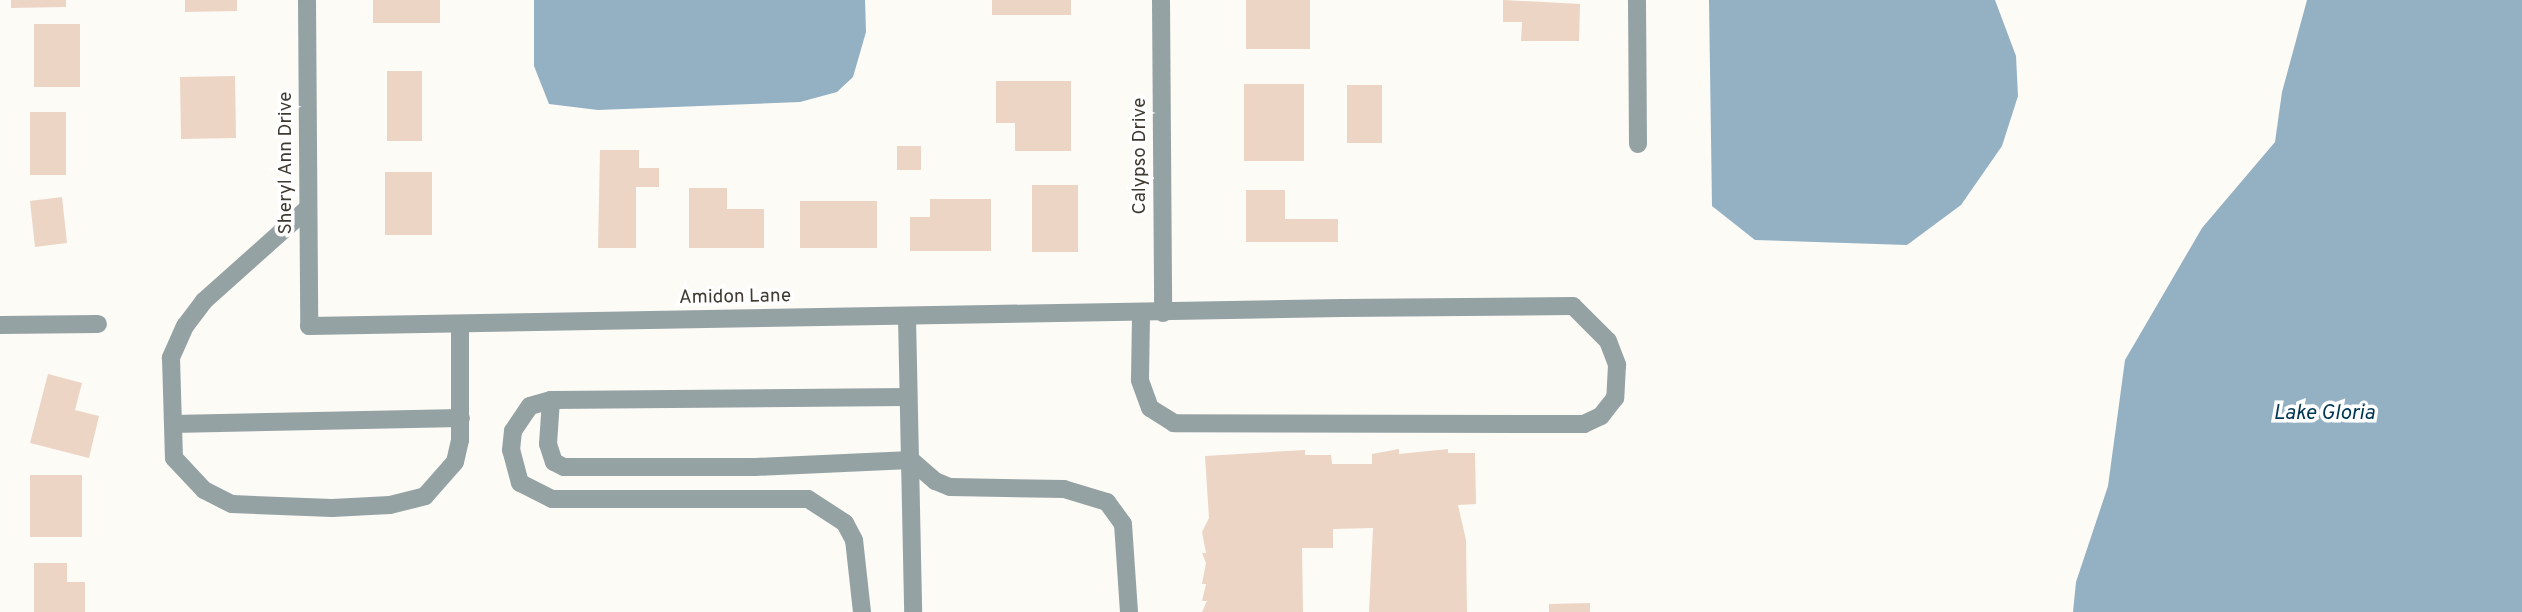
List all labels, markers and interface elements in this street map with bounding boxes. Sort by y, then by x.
street label: Sheryl Ann Drive [276,91,298,235]
street label: Calypso Drive [1130,98,1152,214]
street label: Amidon Lane [679,286,791,310]
water label: Lake Gloria [2273,401,2375,427]

